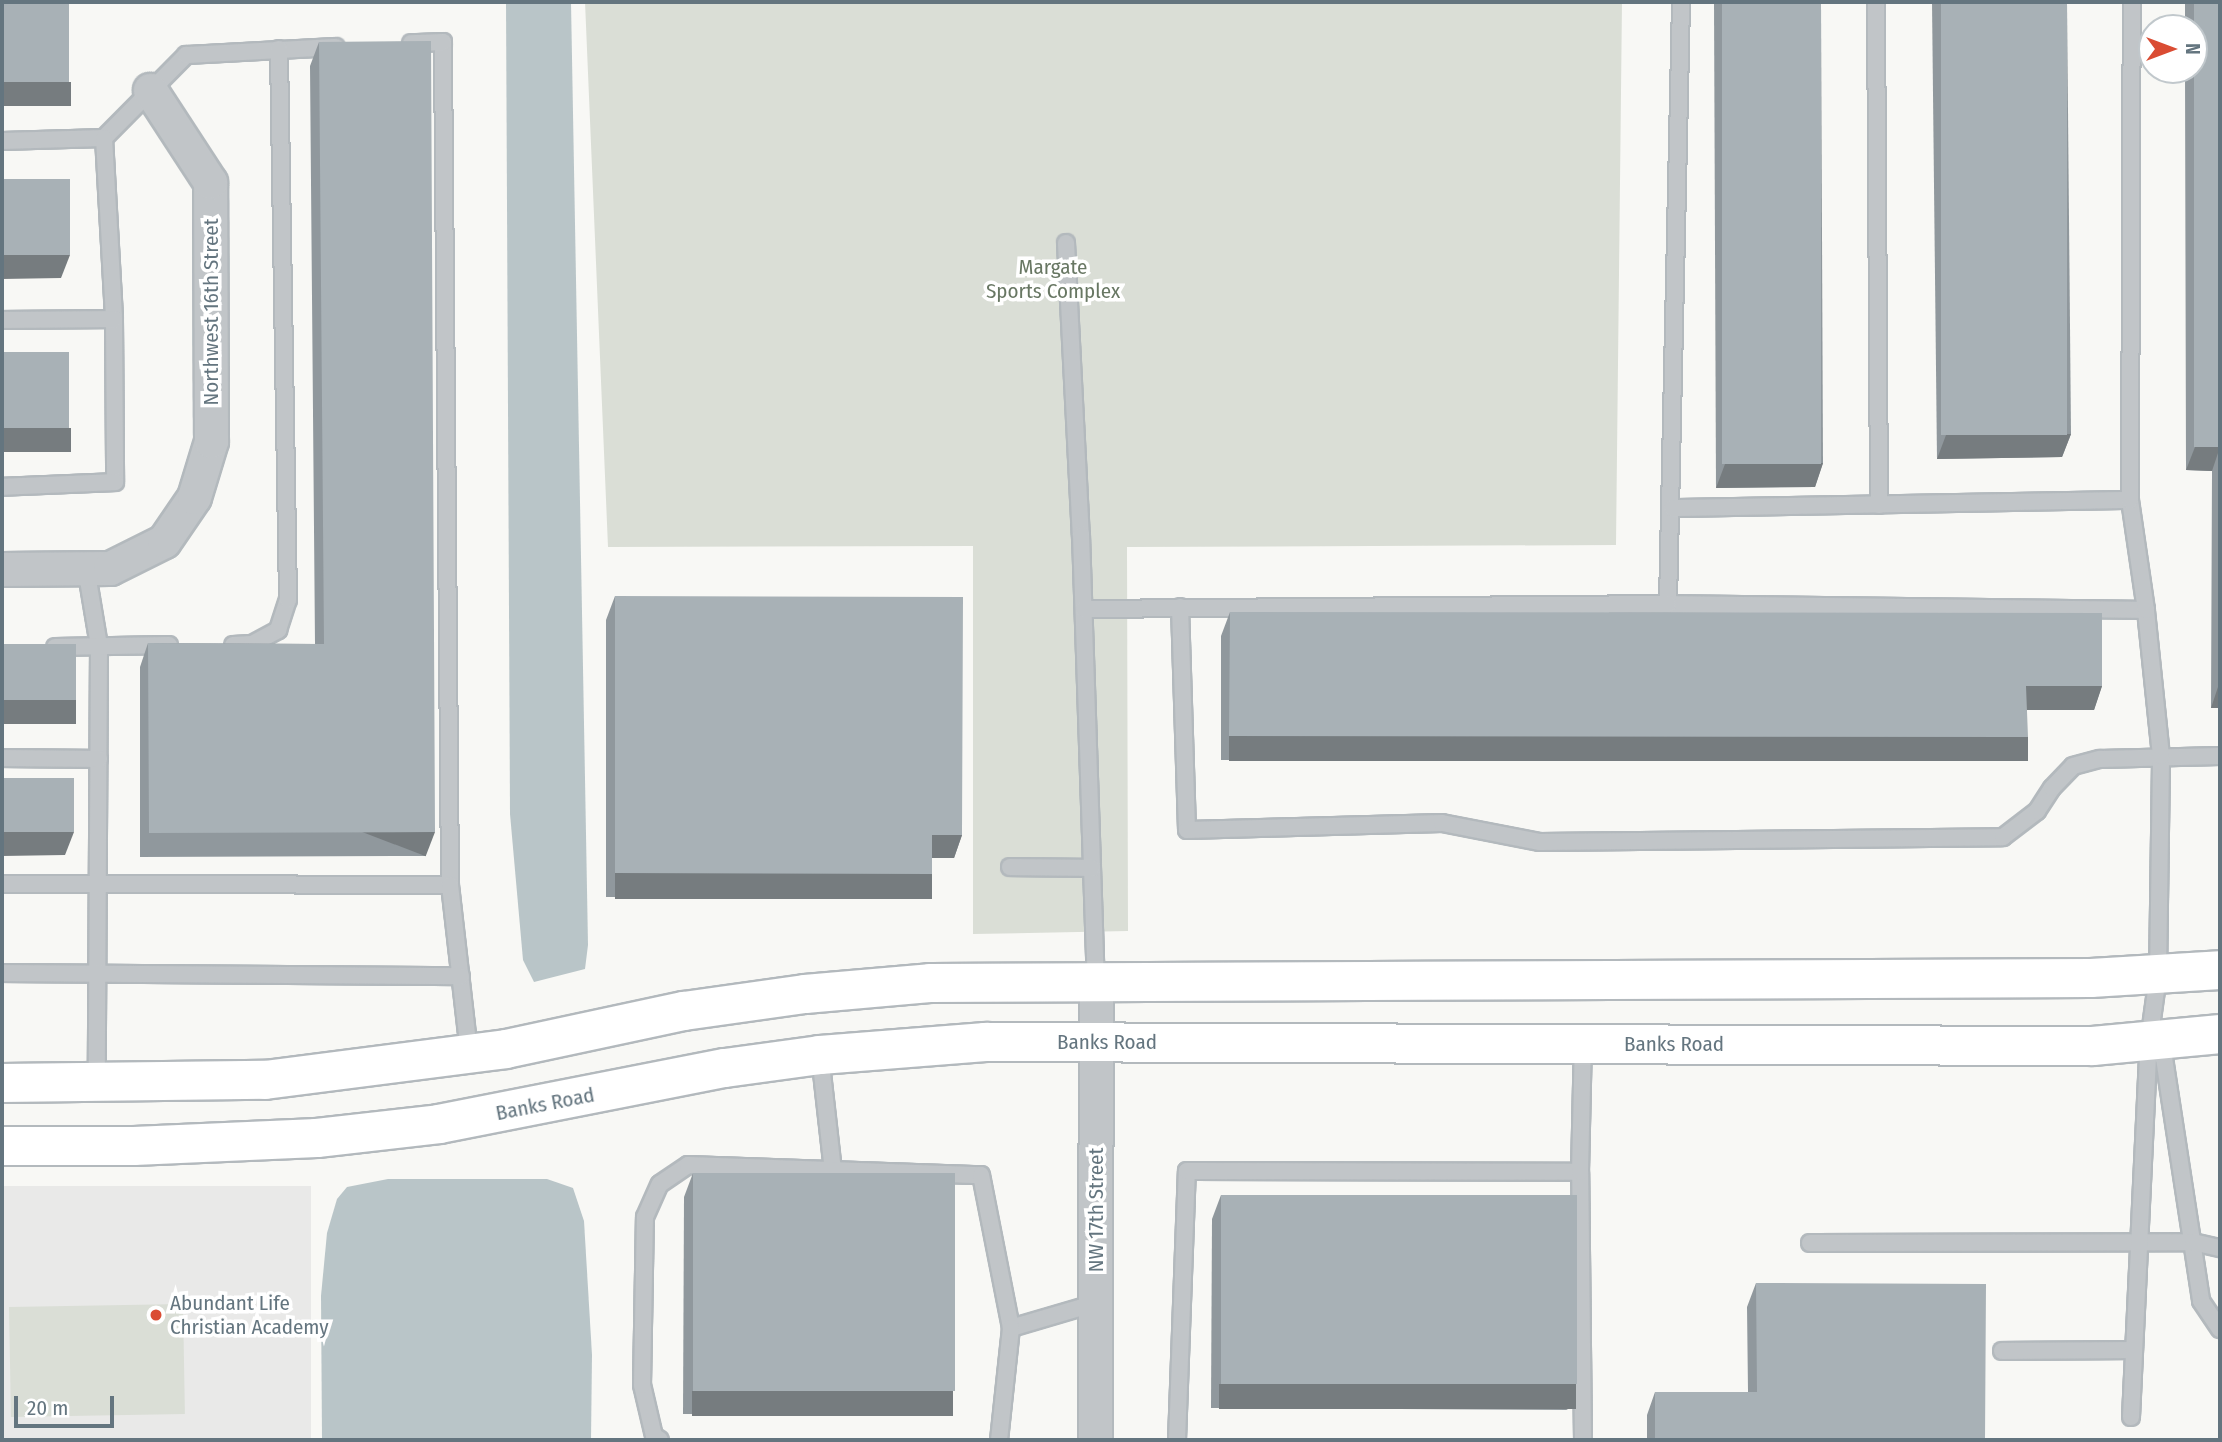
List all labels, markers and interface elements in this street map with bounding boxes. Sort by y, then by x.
north arrow [2138,14,2208,84]
text: N [2181,43,2204,55]
street label: Northwest 16th Street [198,218,224,406]
park label: Margate Sports Complex [986,254,1120,304]
street label: Banks Road [1057,1029,1157,1055]
street label: Banks Road [1624,1031,1724,1057]
street label: Banks Road [494,1082,596,1126]
street label: NW 17th Street [1083,1148,1109,1272]
place label: Abundant Life Christian Academy [170,1290,329,1340]
marker: Abundant Life Christian Academy [148,1307,164,1323]
scale bar [18,1382,117,1426]
text: 20 m [27,1395,68,1421]

